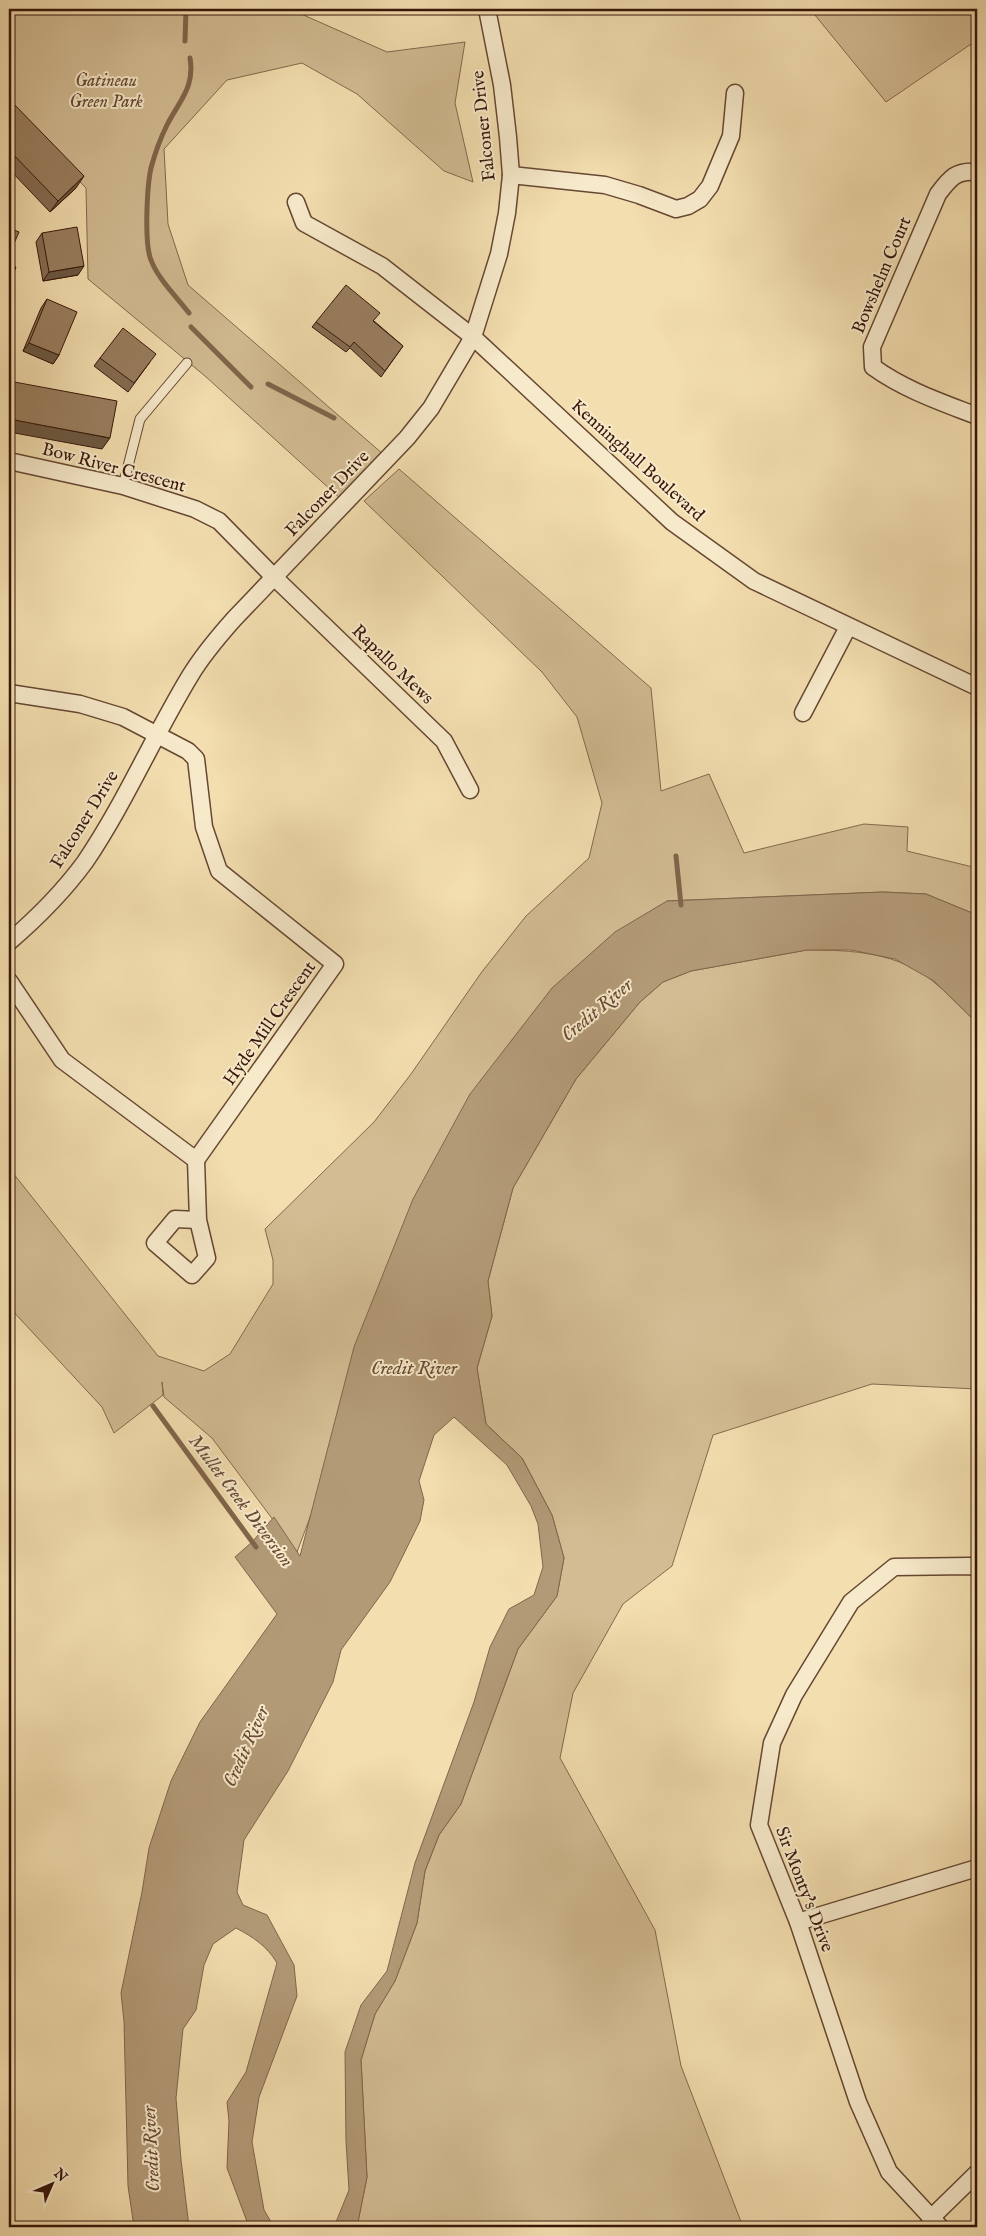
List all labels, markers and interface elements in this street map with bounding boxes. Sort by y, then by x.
street label: Falconer Drive [467,69,502,182]
park label: Gatineau Green Park [69,70,143,114]
street label: Bowshelm Court [847,214,917,337]
street label: Kenninghall Boulevard [566,395,709,527]
street label: Bow River Crescent [39,438,188,499]
street label: Falconer Drive [281,446,375,542]
street label: Rapallo Mews [346,620,438,710]
street label: Falconer Drive [46,766,125,873]
street label: Hyde Mill Crescent [219,957,322,1091]
water label: Credit River [557,973,639,1047]
water label: Credit River [371,1357,459,1381]
water label: Mullet Creek Diversion [183,1430,298,1572]
water label: Credit River [218,1701,276,1791]
street label: Sir Monty's Drive [769,1824,838,1956]
water label: Credit River [138,2104,166,2192]
north arrow [28,2158,78,2208]
text: N [49,2164,71,2186]

